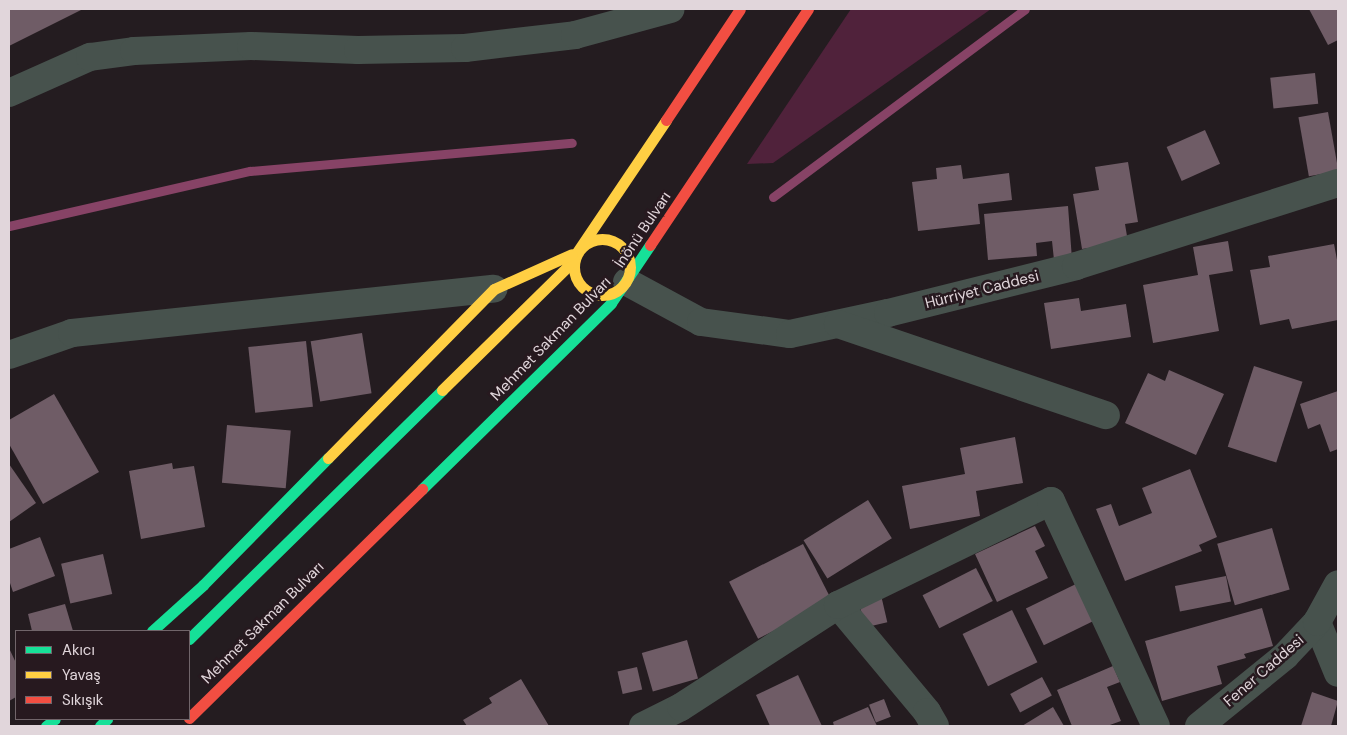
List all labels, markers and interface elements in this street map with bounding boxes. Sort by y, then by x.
street label: İnönü Bulvarı [611,189,675,271]
street label: Hürriyet Caddesi [923,267,1041,313]
street label: Mehmet Sakman Bulvarı [487,273,615,405]
street label: Mehmet Sakman Bulvarı [198,558,328,688]
legend [15,630,190,720]
street label: Fener Caddesi [1220,631,1308,711]
text: Akıcı [62,640,95,660]
text: Yavaş [62,665,101,685]
text: Sıkışık [62,690,103,710]

